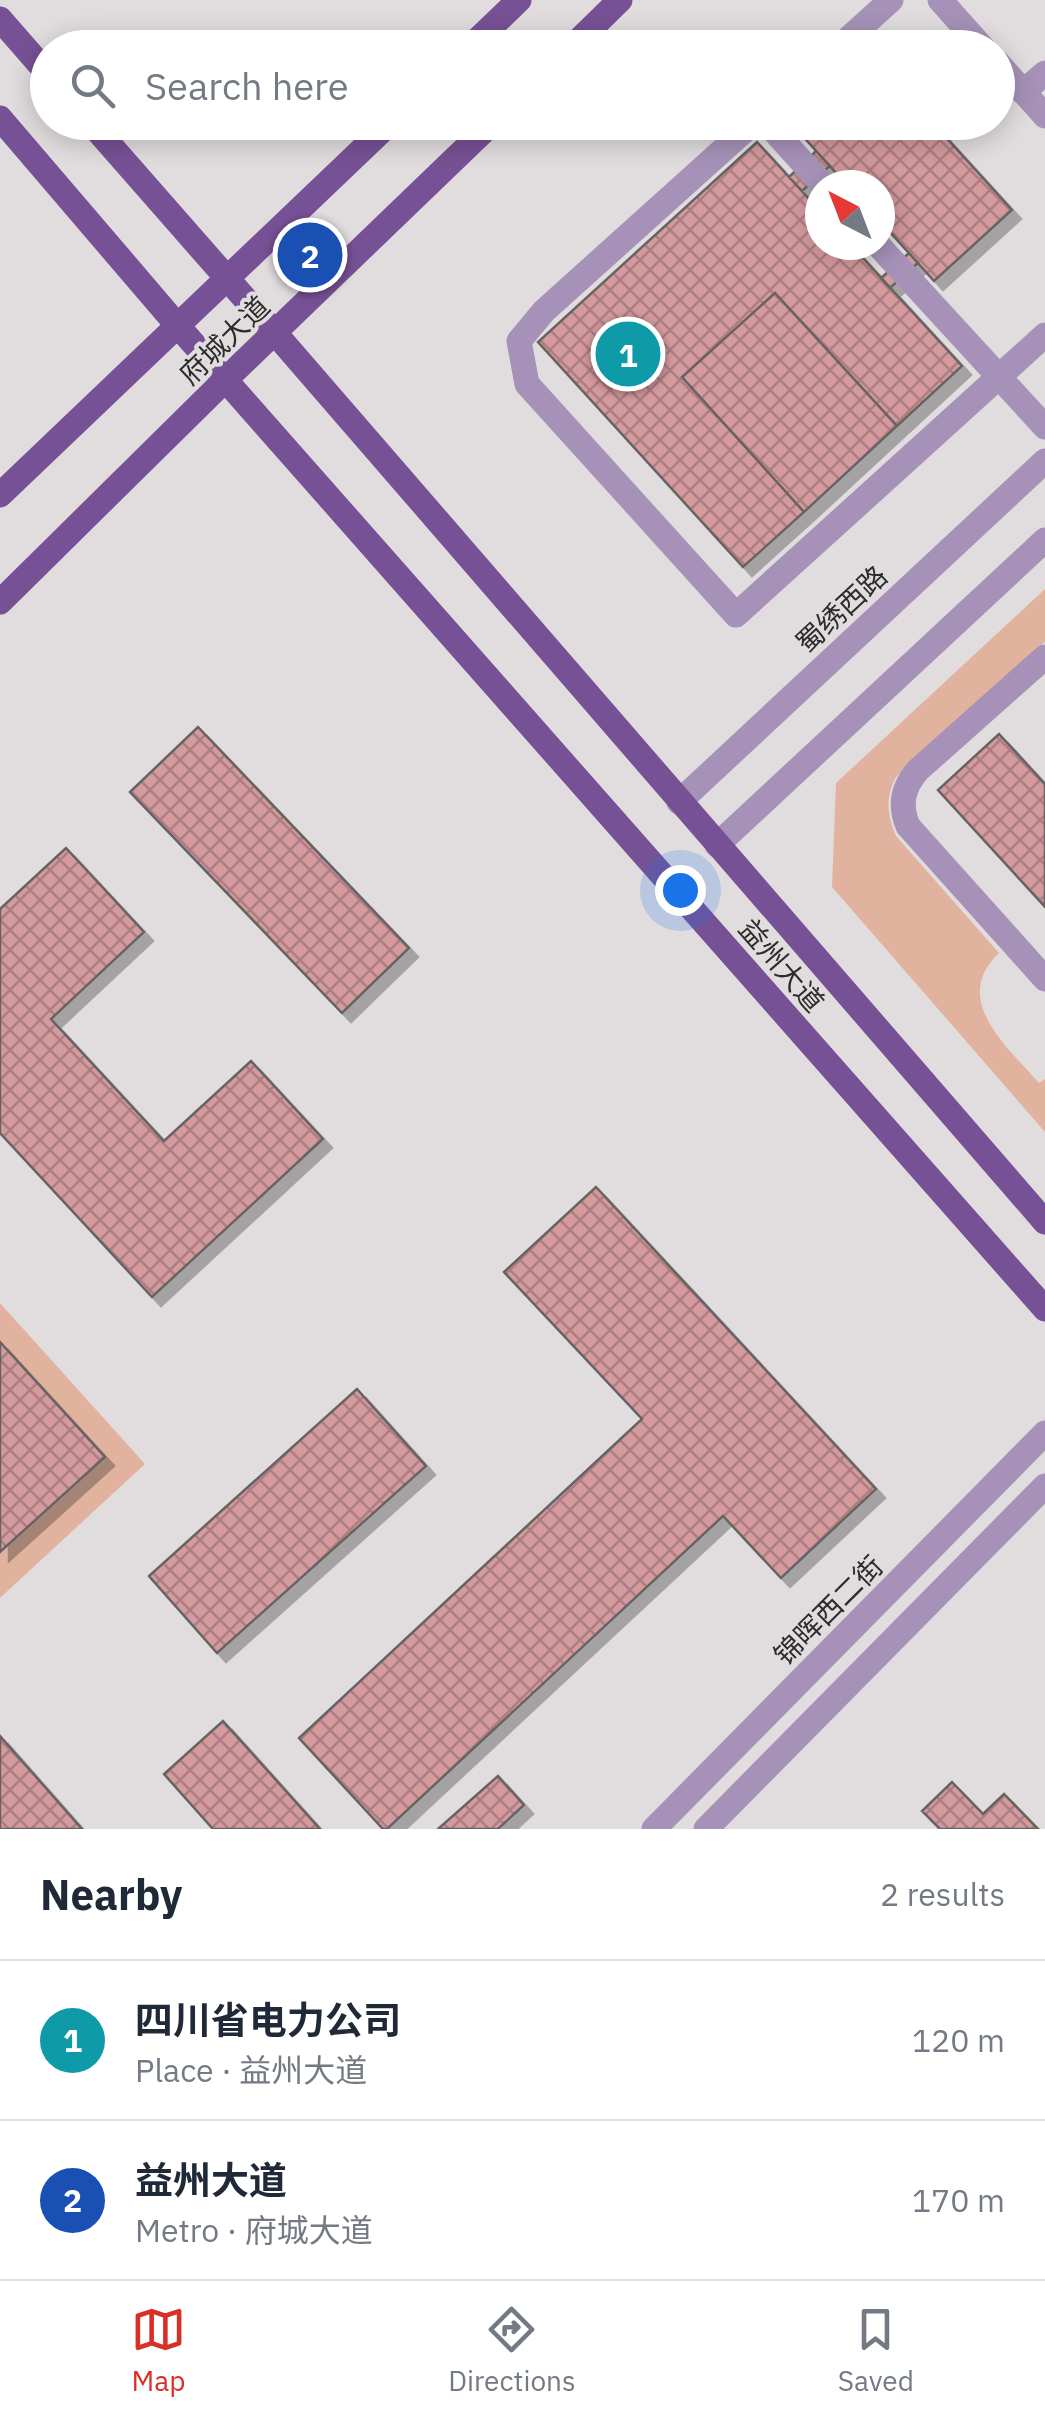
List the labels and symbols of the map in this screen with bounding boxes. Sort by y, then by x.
north arrow [805,170,895,260]
pin: 2 [278,218,342,292]
street label: 府城大道 [171,288,277,392]
pin: 1 [596,316,660,392]
street label: 蜀绣西路 [787,557,895,661]
your location [655,865,706,916]
street label: 益州大道 [731,911,833,1019]
street label: 锦晖西二街 [765,1547,891,1673]

